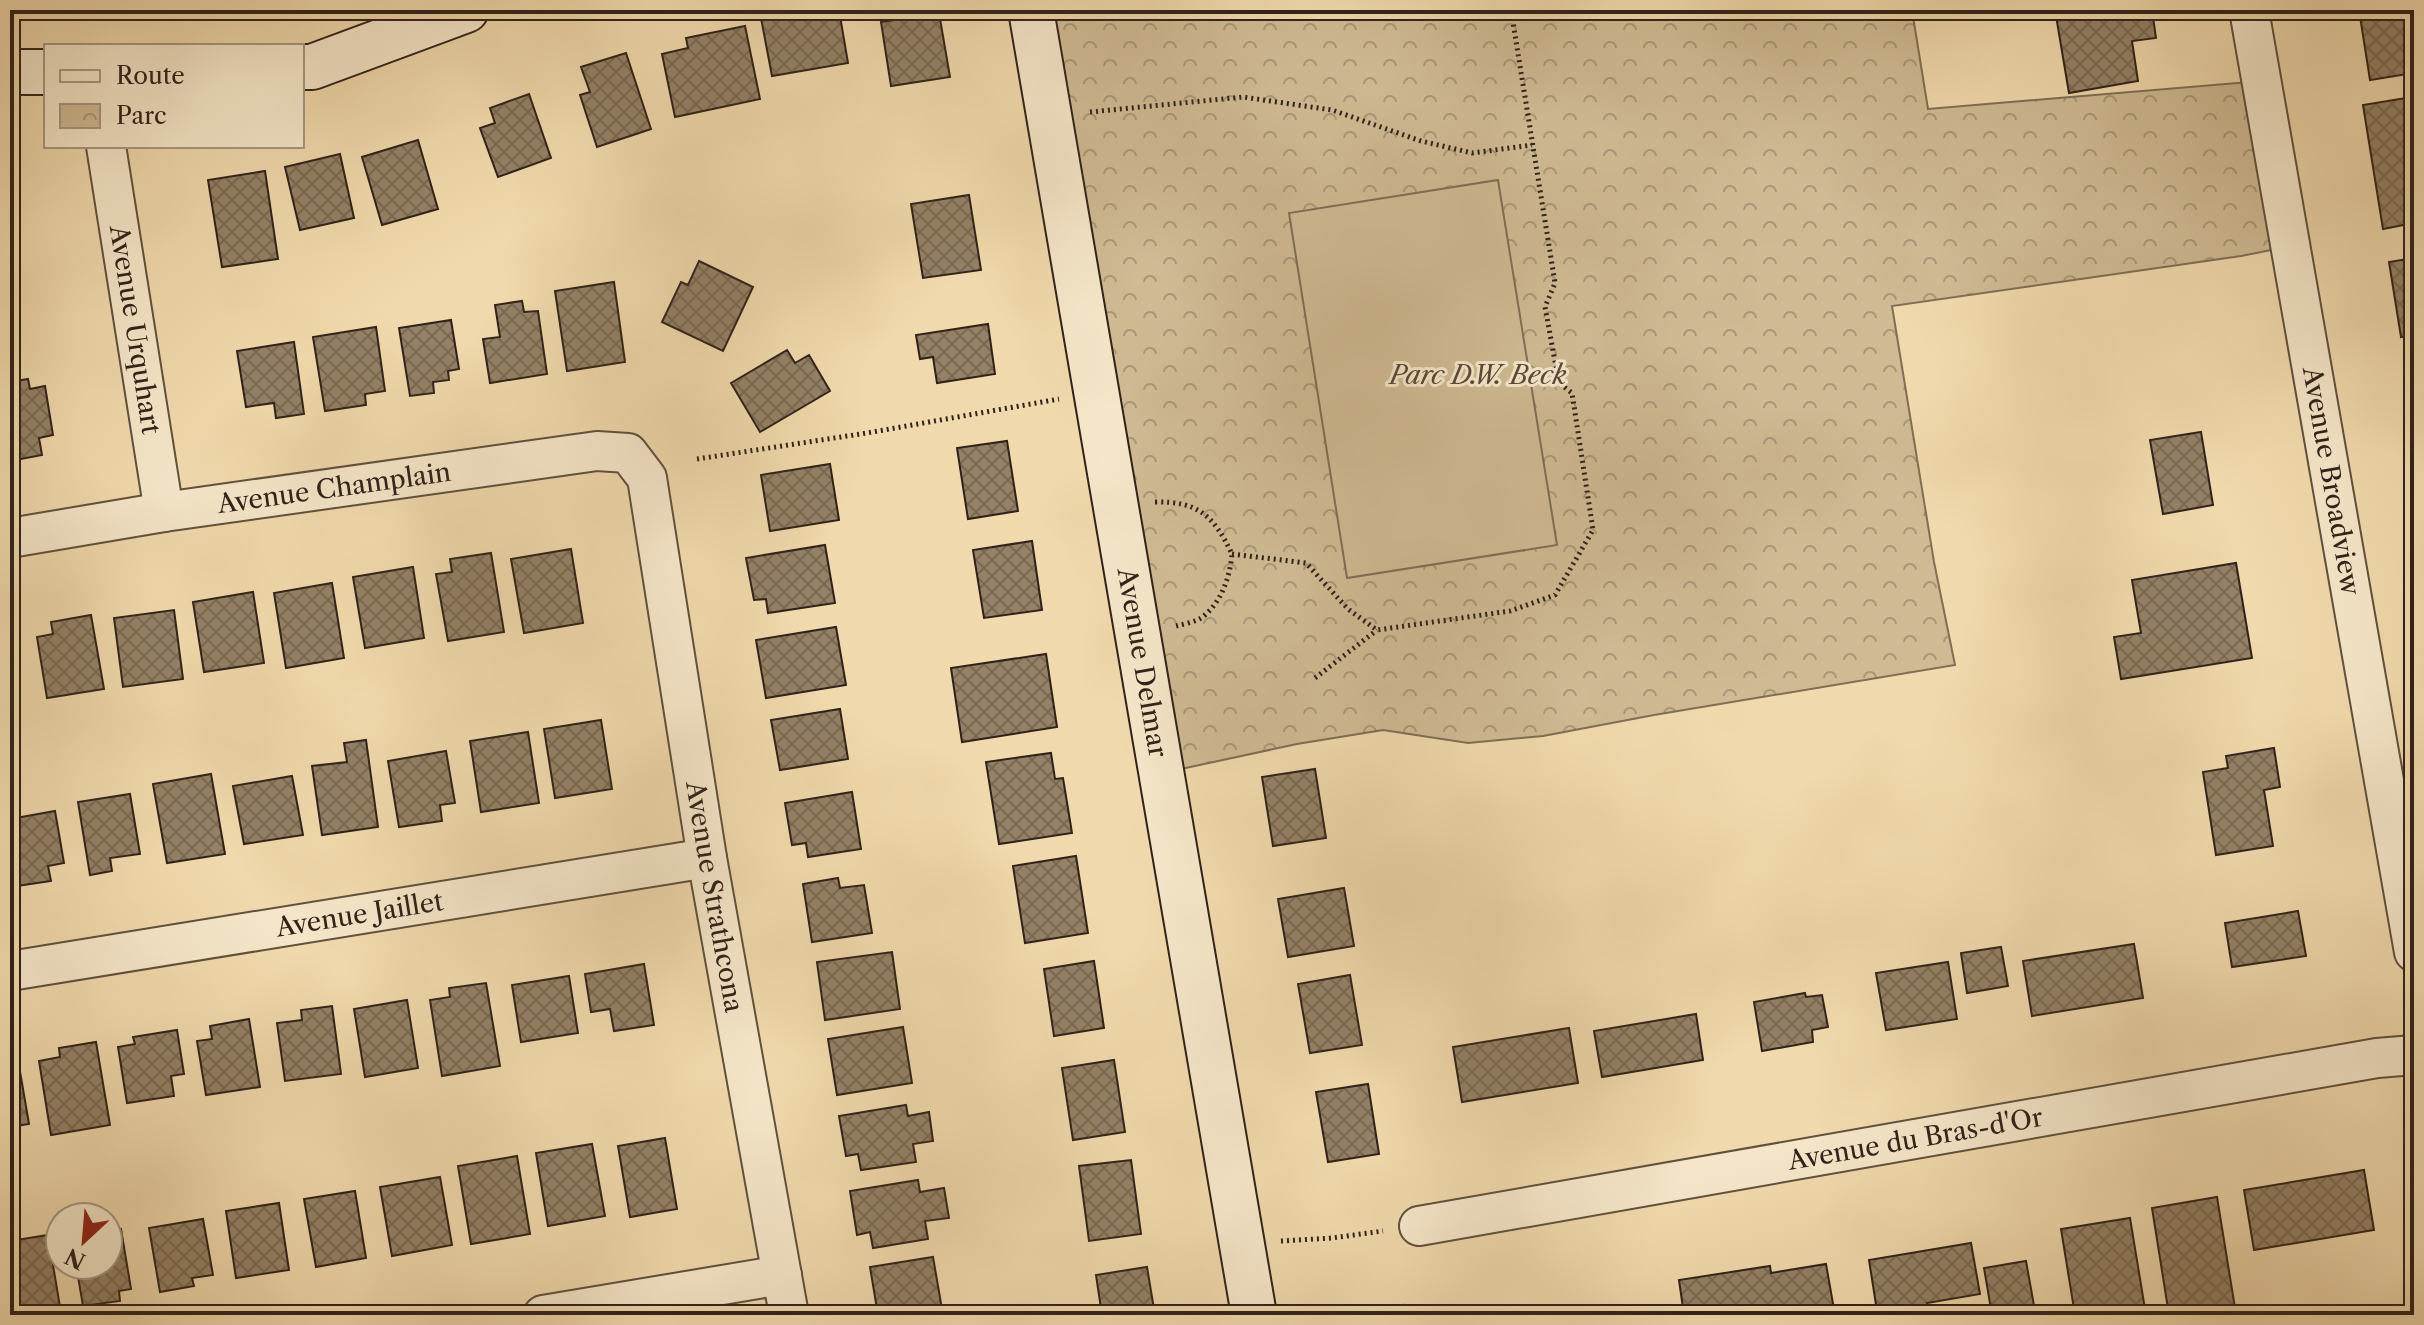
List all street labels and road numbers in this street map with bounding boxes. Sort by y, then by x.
street label: Avenue Urquhart [103,222,168,437]
street label: Avenue Broadview [2296,363,2367,598]
street label: Avenue Champlain [214,456,453,520]
street label: Avenue Delmar [1110,564,1174,760]
street label: Avenue Strathcona [679,778,750,1015]
street label: Avenue Jaillet [272,885,446,944]
street label: Avenue du Bras-d'Or [1785,1101,2045,1177]

